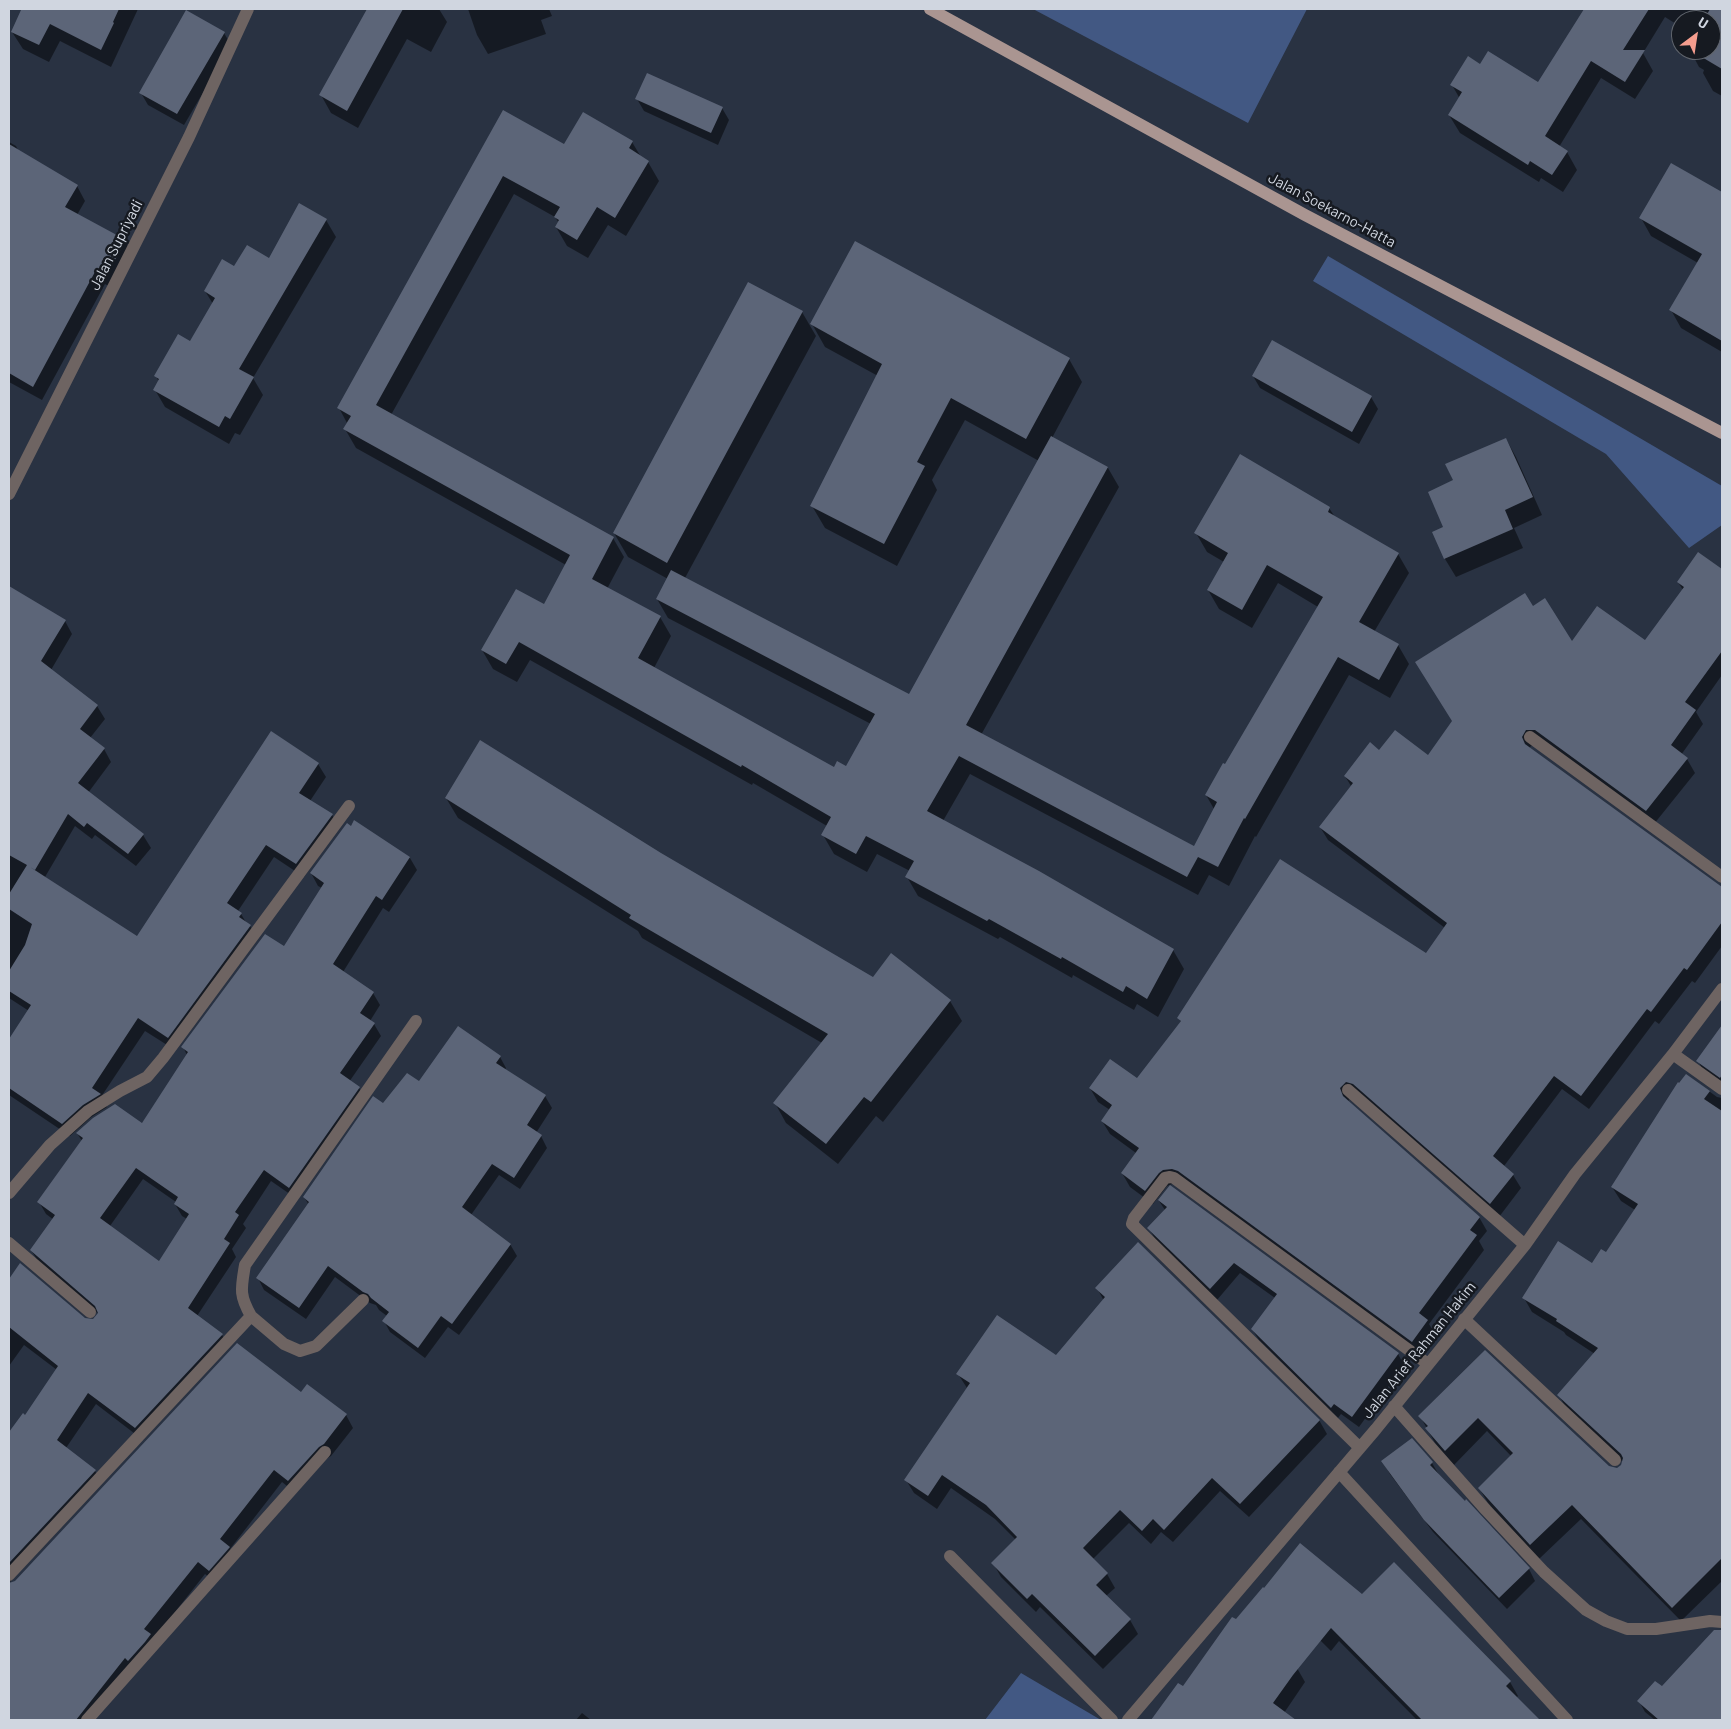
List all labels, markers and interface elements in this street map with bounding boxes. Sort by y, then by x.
north arrow [1671,10,1721,60]
text: U [1695,13,1712,32]
street label: Jalan Soekarno-Hatta [1265,169,1399,251]
street label: Jalan Supriyadi [85,197,147,293]
street label: Jalan Arief Rahman Hakim [1358,1278,1480,1422]

